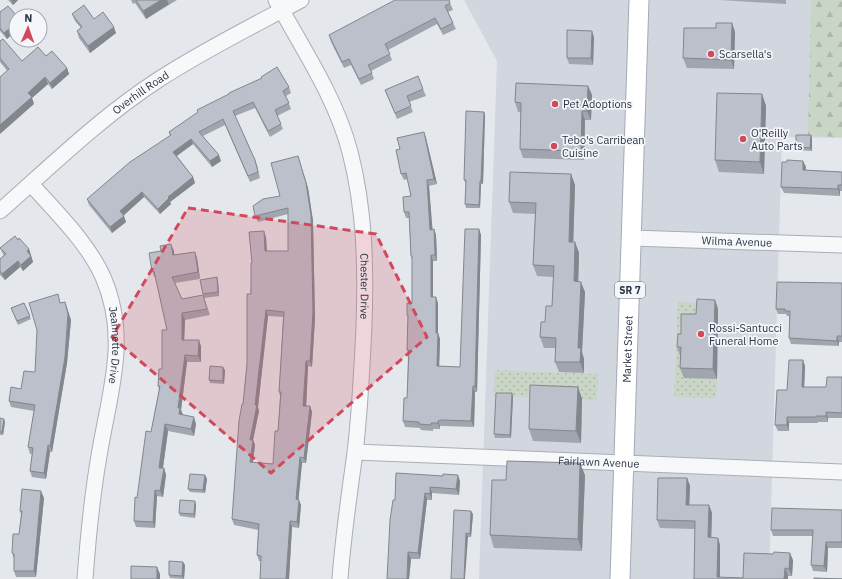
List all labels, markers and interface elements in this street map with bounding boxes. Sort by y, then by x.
north arrow [8,8,48,48]
text: N [24,11,33,25]
place label: Scarsella's [719,47,772,61]
marker: Scarsella's [706,49,716,59]
street label: Overhill Road [109,68,172,117]
place label: Pet Adoptions [563,97,632,111]
marker: Pet Adoptions [550,99,560,109]
place label: O'Reilly Auto Parts [751,126,803,153]
place label: Tebo's Carribean Cuisine [562,133,645,160]
marker: O'Reilly Auto Parts [738,134,748,144]
marker: Tebo's Carribean Cuisine [549,141,559,151]
street label: Wilma Avenue [702,233,772,250]
street label: Chester Drive [357,253,372,320]
road number: SR 7 [615,282,645,298]
street label: Jeannette Drive [106,305,123,385]
street label: Market Street [619,315,636,383]
place label: Rossi-Santucci Funeral Home [709,321,782,348]
marker: Rossi-Santucci Funeral Home [696,329,706,339]
street label: Fairlawn Avenue [558,453,640,471]

